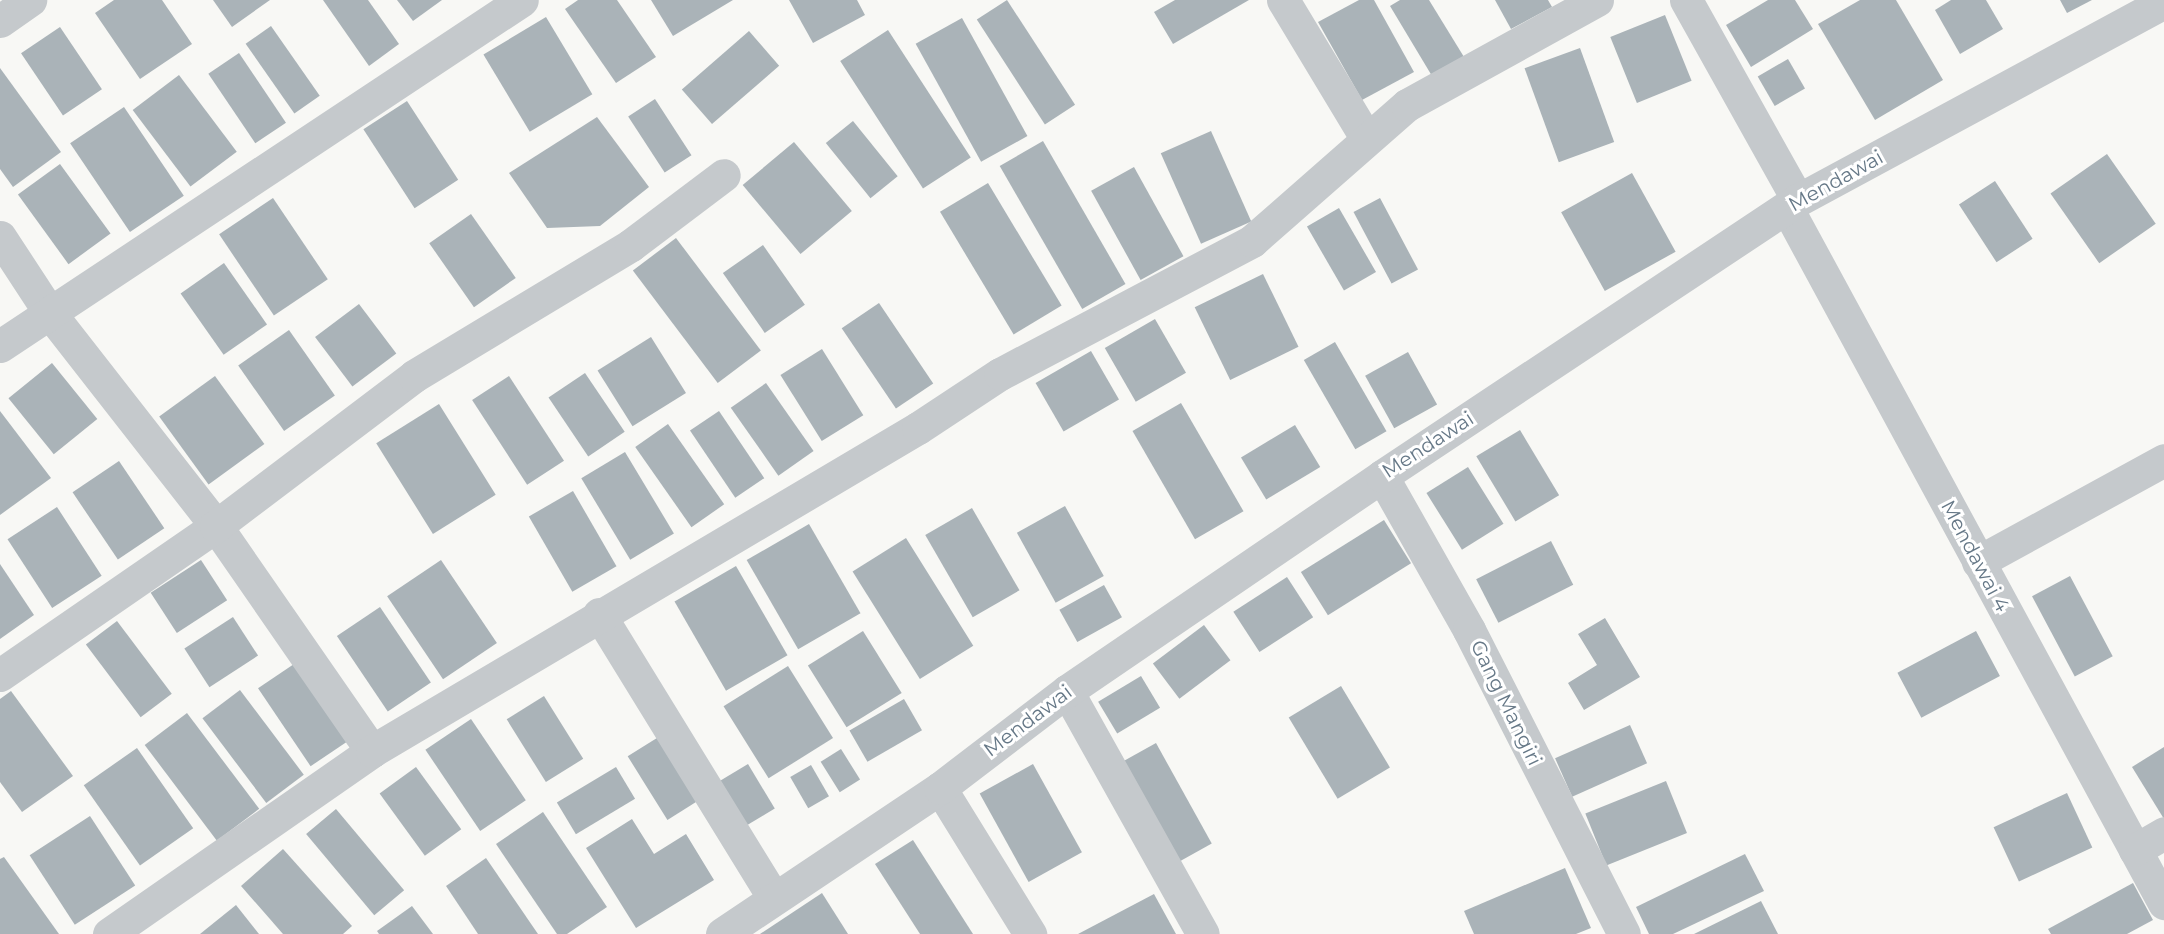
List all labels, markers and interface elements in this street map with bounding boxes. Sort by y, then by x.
street label: Mendawai [1785,145,1887,217]
street label: Mendawai [1378,407,1478,483]
street label: Mendawai 4 [1936,496,2014,616]
street label: Gang Mangiri [1465,636,1547,770]
street label: Mendawai [979,680,1077,762]

